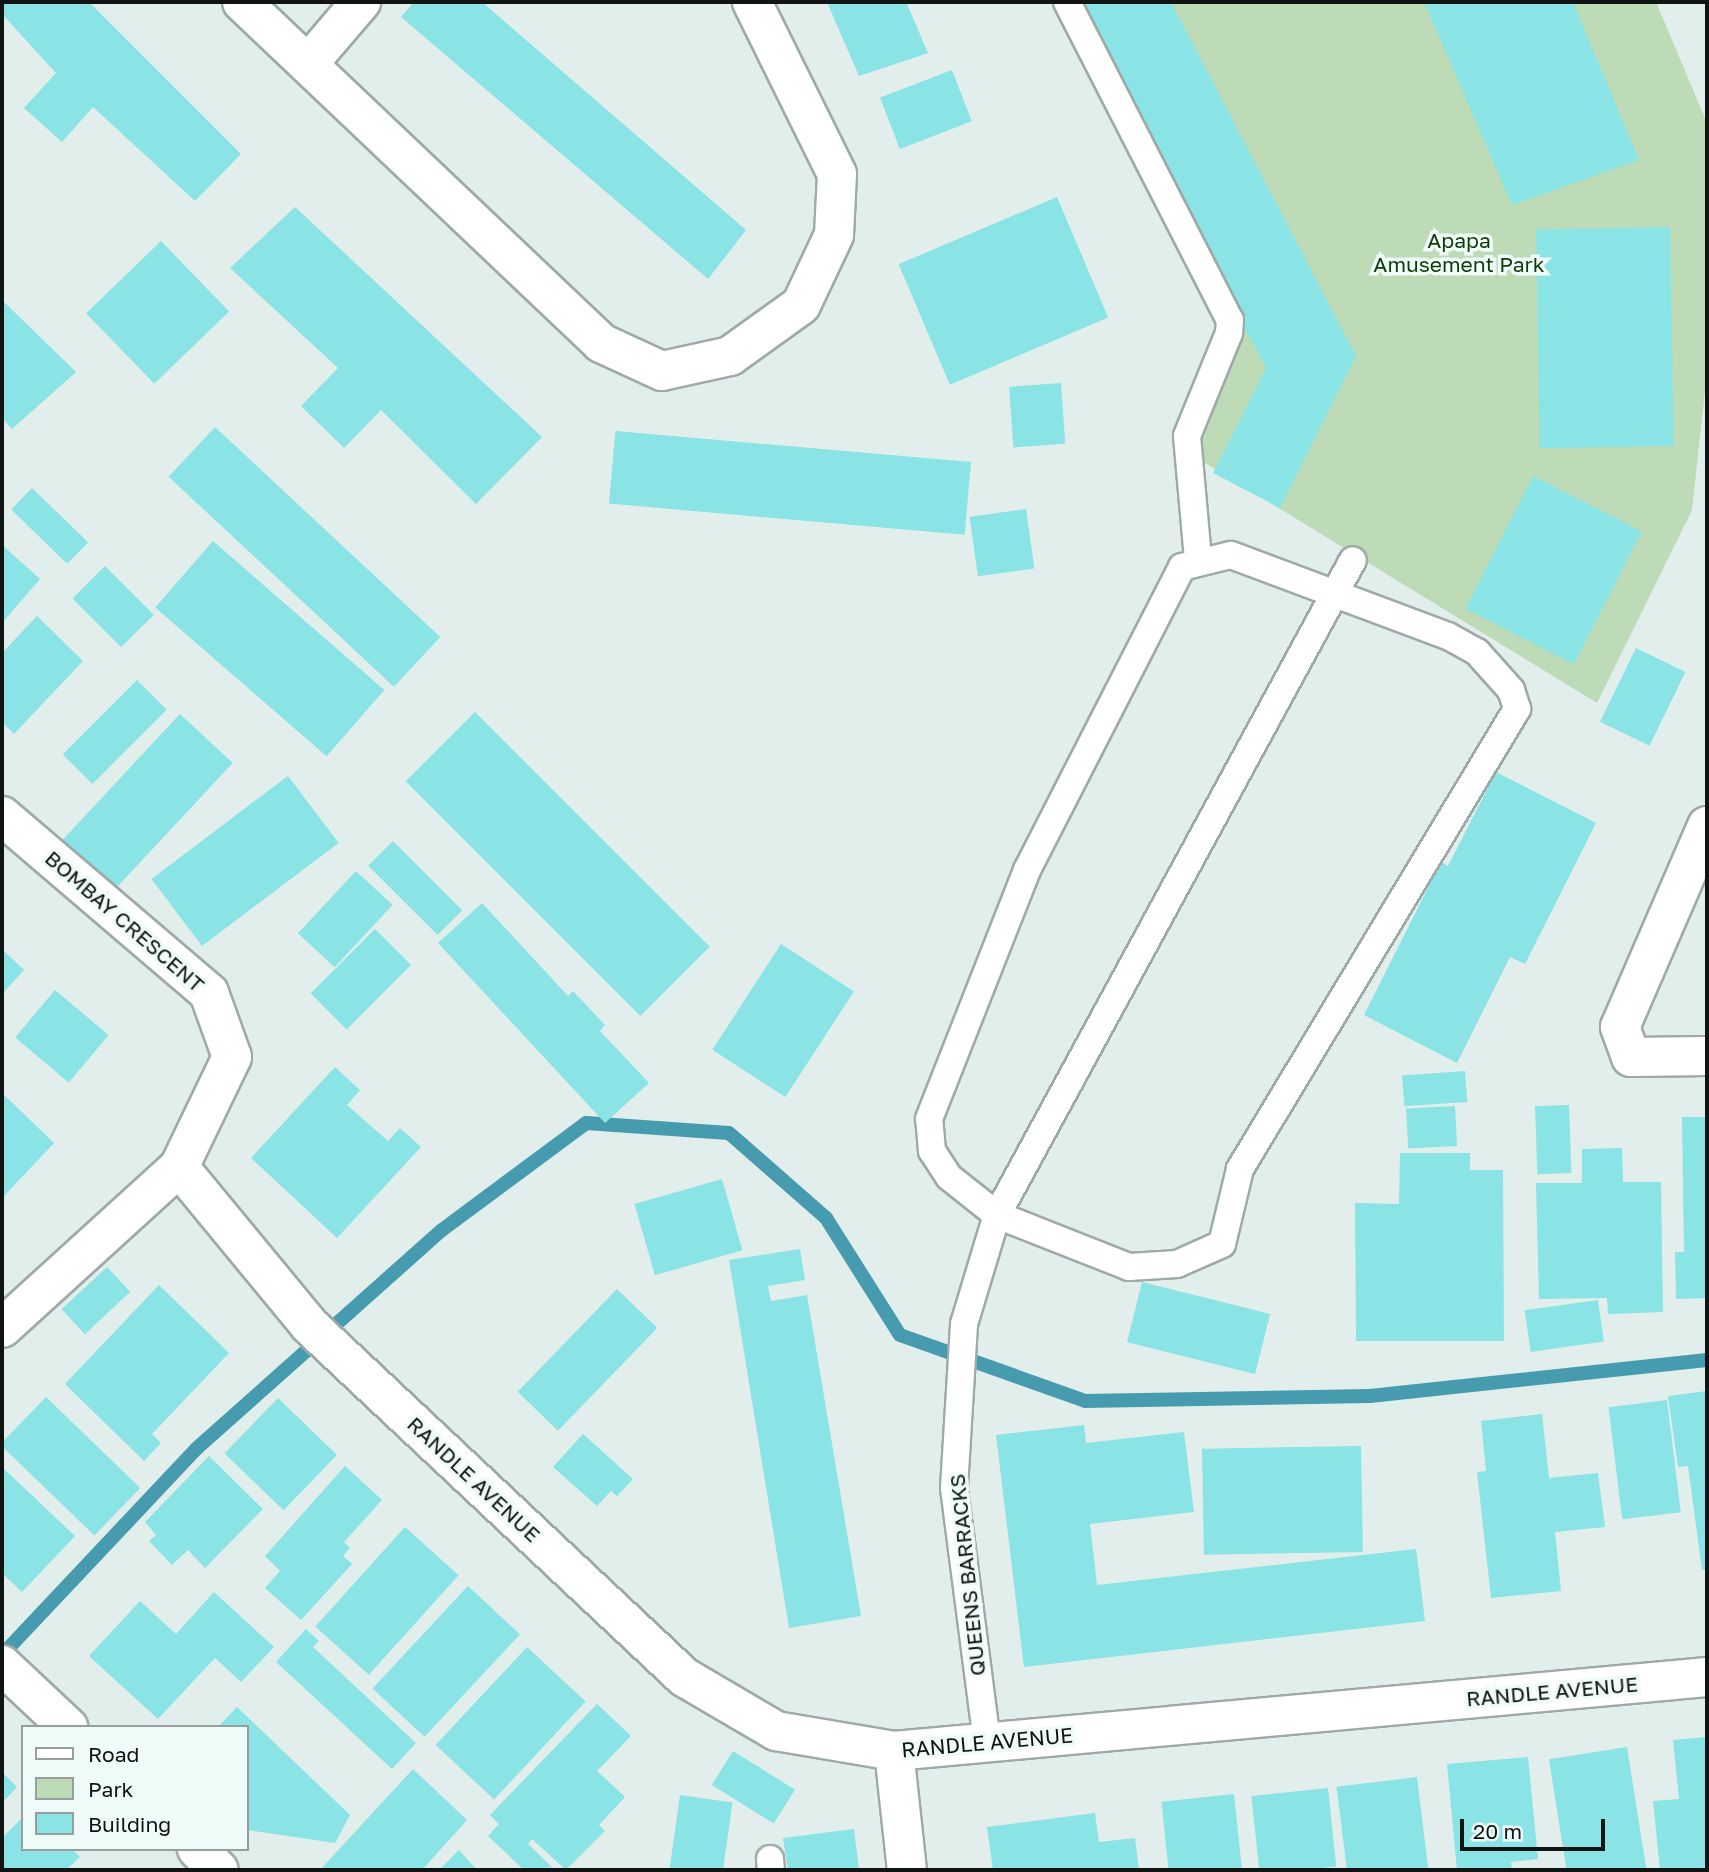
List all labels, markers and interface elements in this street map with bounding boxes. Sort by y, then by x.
park label: Apapa Amusement Park [1373,227,1545,277]
street label: BOMBAY CRESCENT [40,845,210,997]
street label: RANDLE AVENUE [402,1411,546,1547]
street label: QUEENS BARRACKS [944,1473,990,1677]
street label: RANDLE AVENUE [1465,1671,1639,1711]
street label: RANDLE AVENUE [900,1722,1074,1762]
legend [21,1725,248,1851]
text: Road [88,1741,139,1767]
text: Park [88,1776,133,1802]
scale bar [1464,1806,1609,1850]
text: Building [88,1811,171,1837]
text: 20 m [1473,1818,1522,1844]

